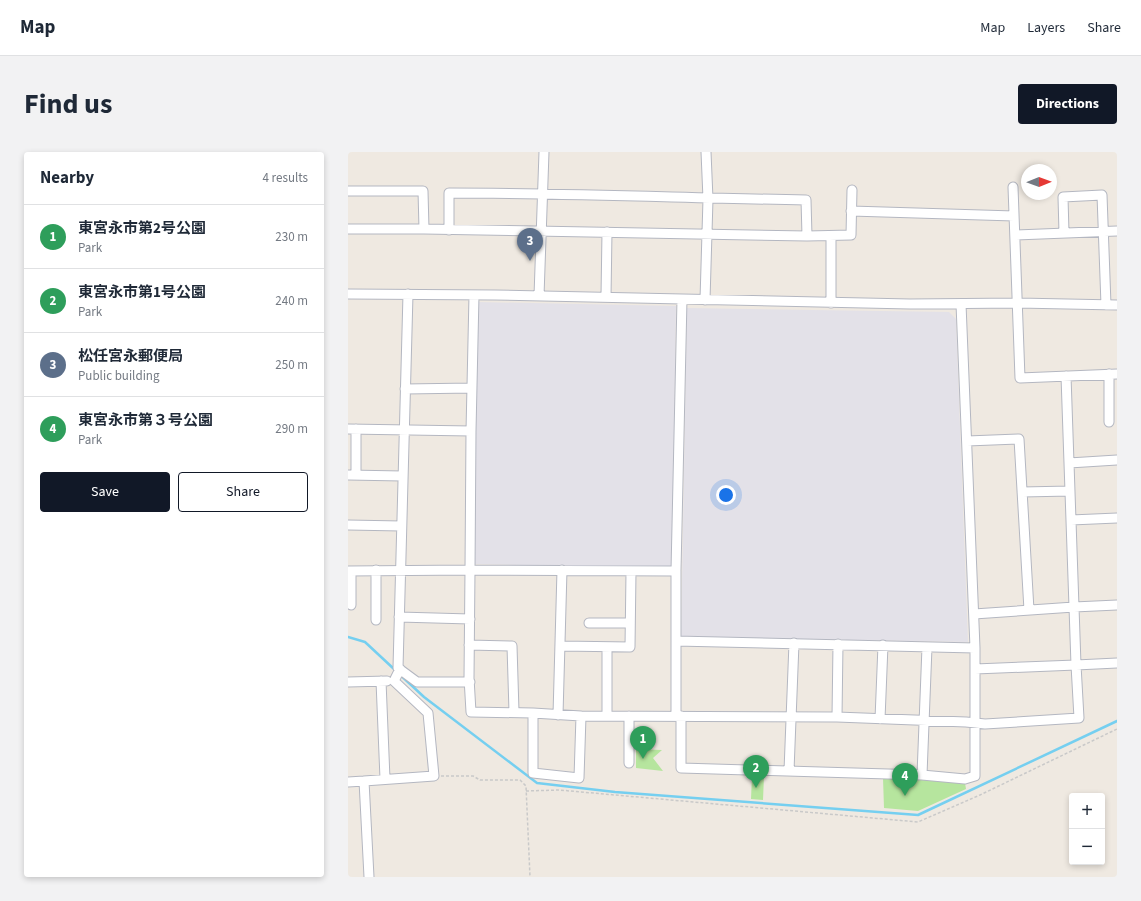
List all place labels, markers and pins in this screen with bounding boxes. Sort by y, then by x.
pin: 3 [517,228,543,261]
pin: 1 [630,726,656,759]
pin: 2 [743,755,769,788]
pin: 4 [892,763,918,796]

